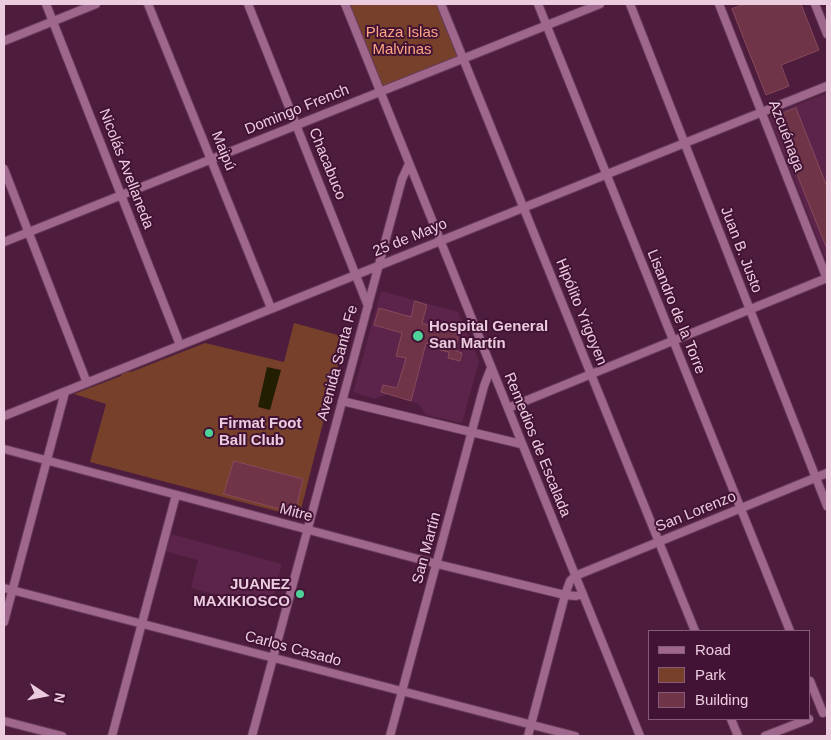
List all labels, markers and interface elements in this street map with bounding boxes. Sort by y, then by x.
park label: Plaza Islas Malvinas [366,24,438,59]
street label: Domingo French [242,81,352,139]
street label: Azcuénaga [764,98,808,174]
street label: Nicolás Avellaneda [95,106,157,232]
street label: Chacabuco [304,125,350,203]
street label: Maipú [207,129,239,173]
street label: Juan B. Justo [716,204,766,296]
street label: 25 de Mayo [370,215,450,261]
street label: Lisandro de la Torre [643,247,709,377]
street label: Hipólito Yrigoyen [551,256,611,368]
street label: Avenida Santa Fe [314,303,362,423]
place label: Hospital General San Martín [429,318,548,353]
marker: Hospital General San Martín [411,329,425,343]
street label: Remedios de Escalada [500,370,574,520]
place label: Firmat Foot Ball Club [219,415,301,450]
marker: Firmat Foot Ball Club [203,427,215,439]
street label: San Lorenzo [653,488,739,536]
street label: Mitre [278,500,314,526]
street label: San Martín [409,510,445,586]
place label: JUANEZ MAXIKIOSCO [193,576,290,611]
marker: JUANEZ MAXIKIOSCO [294,588,306,600]
street label: Carlos Casado [243,627,343,671]
legend [648,630,811,720]
text: Road [695,641,731,658]
text: Park [695,666,726,683]
north arrow [20,670,70,720]
text: N [51,691,69,704]
text: Building [695,691,748,708]

